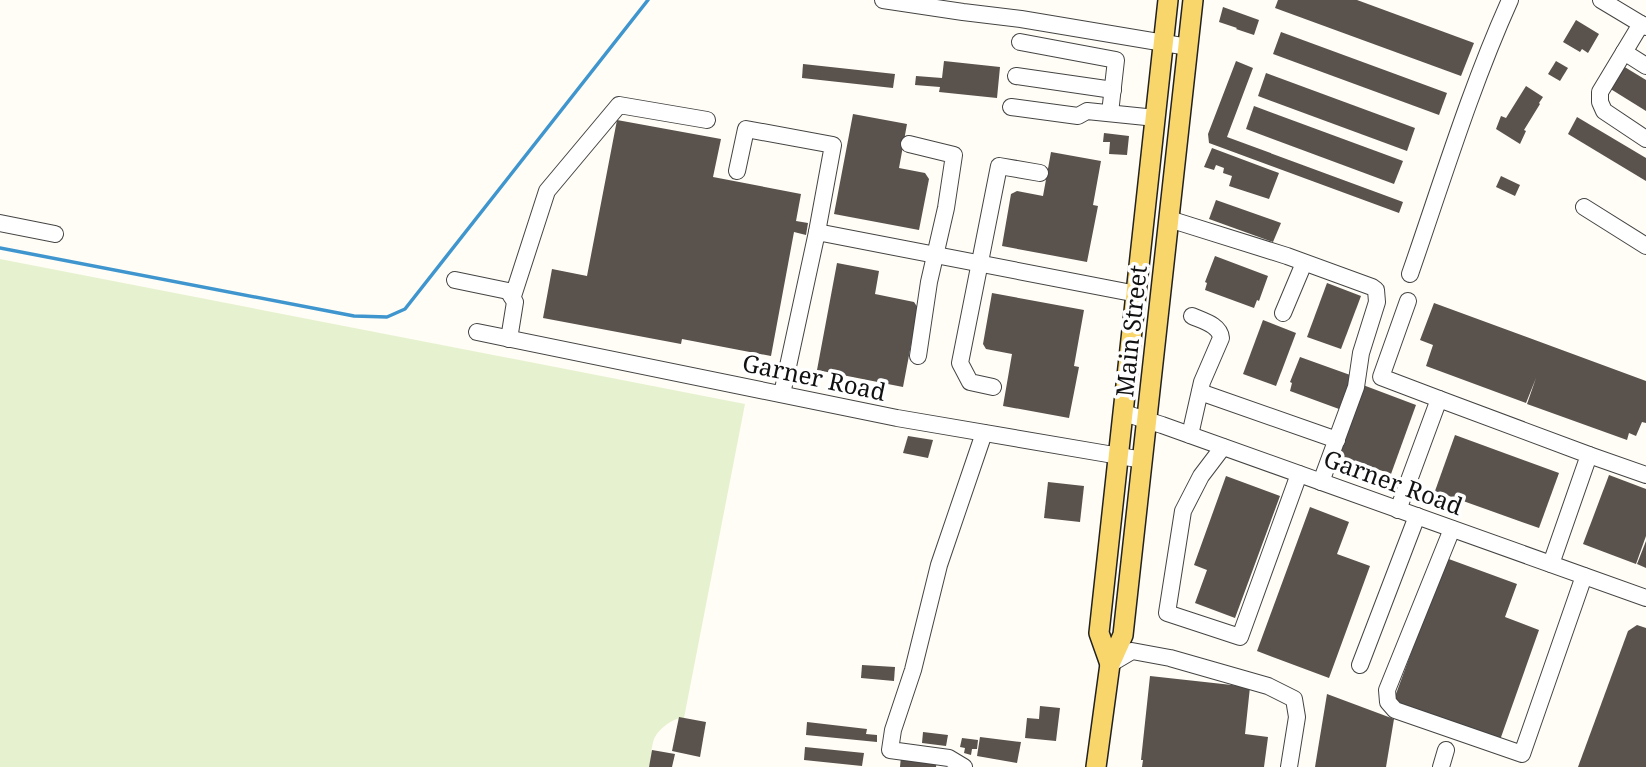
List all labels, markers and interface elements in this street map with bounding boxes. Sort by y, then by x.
street label: Main Street [1107,263,1154,398]
street label: Garner Road [740,345,889,408]
street label: Garner Road [1319,441,1468,522]

